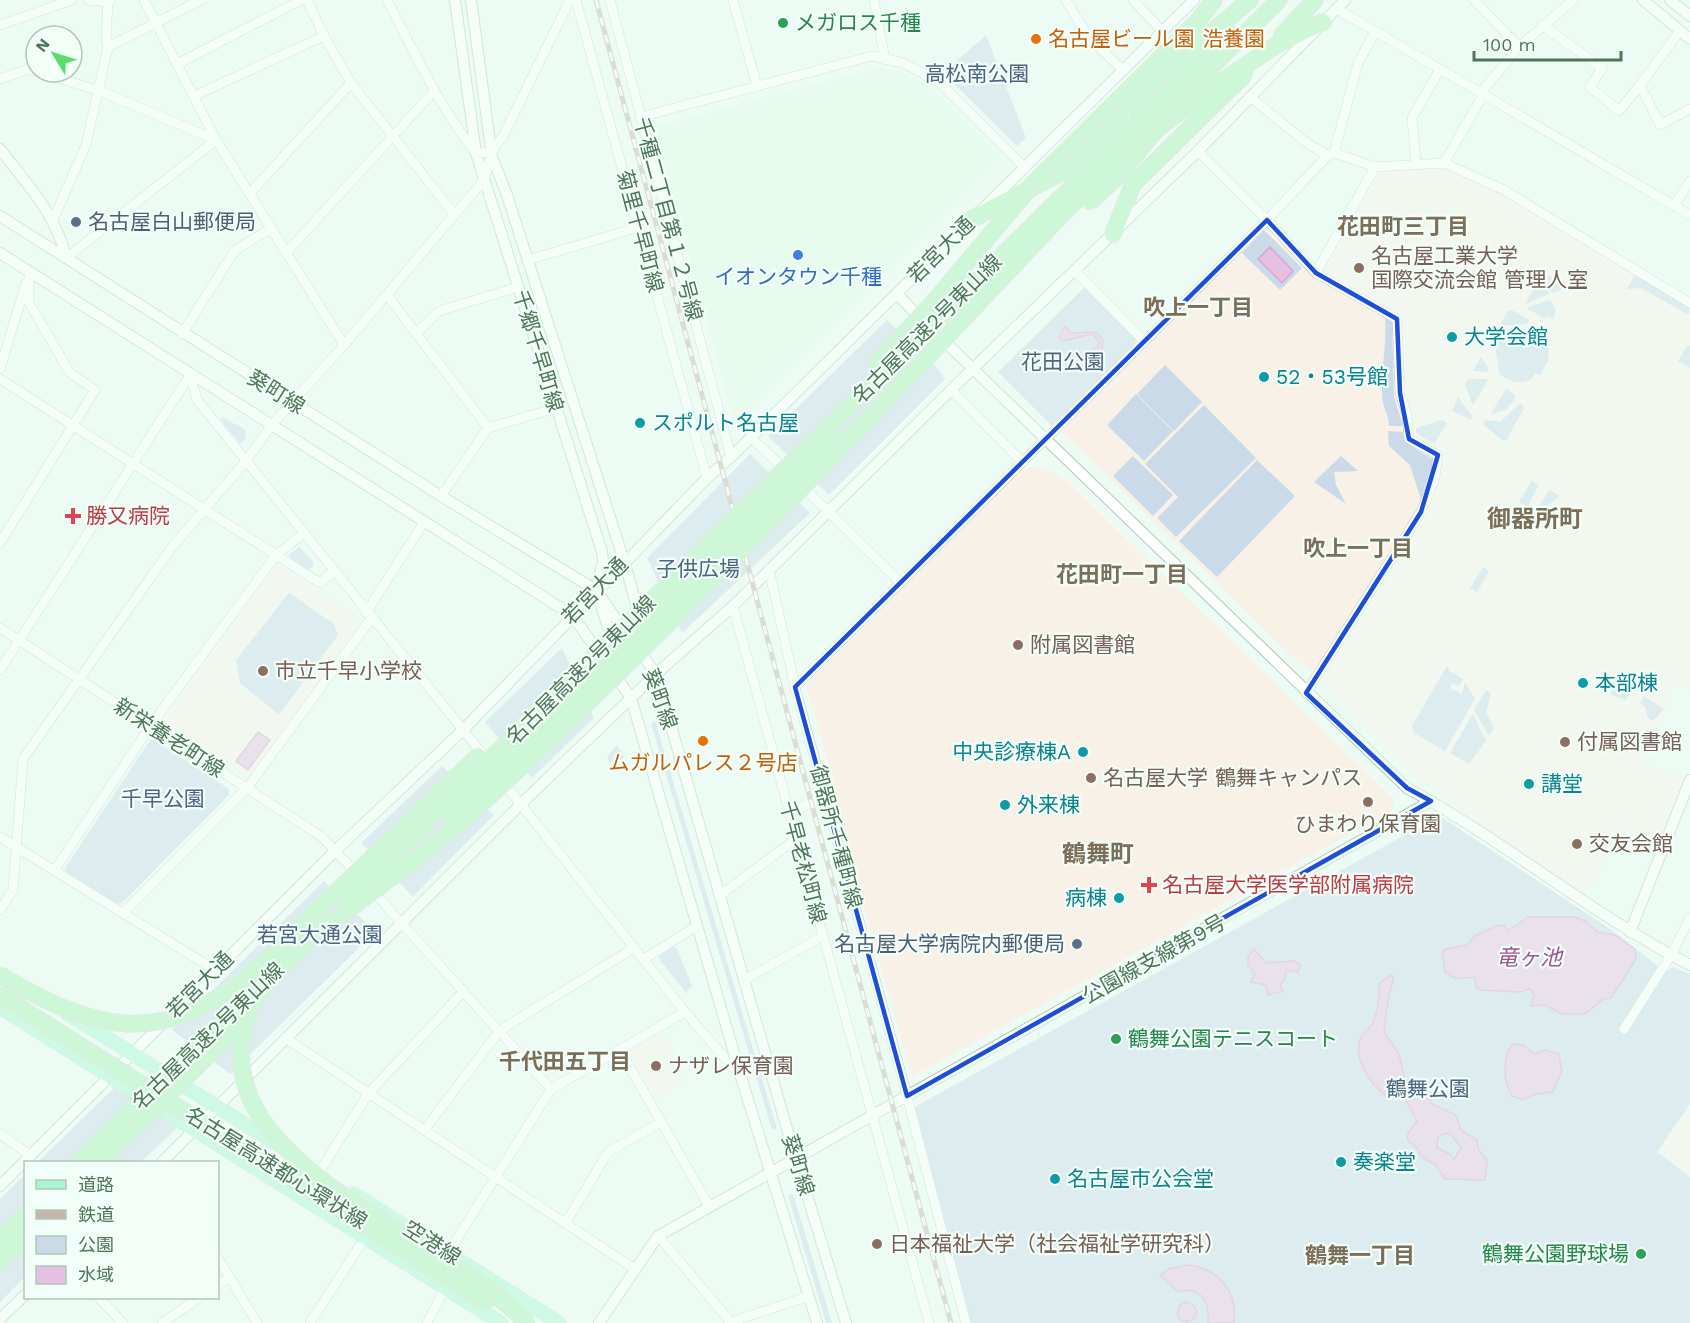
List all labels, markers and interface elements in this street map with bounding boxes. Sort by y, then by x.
place label: メガロス千種 [795,10,921,35]
marker: メガロス千種 [776,16,790,30]
north arrow [24,24,84,84]
scale bar [1474,24,1621,62]
place label: 名古屋ビール園 浩養園 [1048,26,1265,51]
marker: 名古屋ビール園 浩養園 [1029,32,1043,46]
text: 100 m [1483,34,1536,55]
text: N [31,35,54,56]
park label: 高松南公園 [925,61,1030,86]
street label: 千種二丁目第１２号線 [629,114,708,324]
street label: 菊里千早町線 [612,167,669,295]
place label: 名古屋白山郵便局 [88,209,256,234]
street label: 若宮大通 [902,211,979,288]
district label: 花田町三丁目 [1337,214,1469,239]
marker: 名古屋白山郵便局 [69,215,83,229]
place label: 名古屋工業大学 国際交流会館 管理人室 [1371,243,1588,292]
marker: イオンタウン千種 [791,248,805,262]
street label: 名古屋高速2号東山線 [847,249,1007,409]
marker: 名古屋工業大学 国際交流会館 管理人室 [1352,261,1366,275]
place label: イオンタウン千種 [714,264,882,289]
street label: 千郷千早町線 [508,287,569,415]
district label: 吹上一丁目 [1143,295,1253,320]
place label: 大学会館 [1464,324,1548,349]
marker: 大学会館 [1445,330,1459,344]
park label: 花田公園 [1021,349,1105,374]
street label: 葵町線 [243,364,310,419]
place label: 52・53号館 [1276,364,1388,389]
marker: 52・53号館 [1257,370,1271,384]
place label: スポルト名古屋 [652,410,799,435]
marker: スポルト名古屋 [633,416,647,430]
place label: 勝又病院 [86,503,170,528]
district label: 御器所町 [1487,505,1583,533]
marker: 勝又病院 [64,507,82,525]
district label: 吹上一丁目 [1303,536,1413,561]
street label: 若宮大通 [556,552,633,630]
park label: 子供広場 [656,556,740,581]
district label: 花田町一丁目 [1056,562,1188,587]
street label: 名古屋高速2号東山線 [501,590,661,750]
place label: 附属図書館 [1030,632,1135,657]
marker: 附属図書館 [1011,638,1025,652]
place label: 市立千早小学校 [275,658,422,683]
marker: 市立千早小学校 [256,664,270,678]
street label: 葵町線 [638,665,683,733]
place label: 本部棟 [1595,670,1658,695]
marker: 本部棟 [1576,676,1590,690]
street label: 新栄養老町線 [110,693,229,782]
place label: 付属図書館 [1577,729,1682,754]
marker: ムガルパレス２号店 [696,734,710,748]
marker: 付属図書館 [1558,735,1572,749]
place label: 中央診療棟A [952,739,1071,764]
marker: 中央診療棟A [1076,745,1090,759]
place label: ムガルパレス２号店 [609,750,798,775]
street label: 御器所千種町線 [805,763,868,911]
place label: 名古屋大学 鶴舞キャンパス [1103,765,1362,790]
marker: 名古屋大学 鶴舞キャンパス [1084,771,1098,785]
place label: 講堂 [1541,771,1583,796]
marker: 講堂 [1522,777,1536,791]
park label: 千早公園 [121,786,205,811]
place label: 外来棟 [1017,792,1080,817]
marker: ひまわり保育園 [1361,795,1375,809]
street label: 千早老松町線 [775,798,832,926]
marker: 外来棟 [998,798,1012,812]
place label: ひまわり保育園 [1295,811,1442,836]
place label: 交友会館 [1589,831,1673,856]
marker: 交友会館 [1570,837,1584,851]
district label: 鶴舞町 [1062,840,1134,868]
place label: 名古屋大学医学部附属病院 [1162,872,1414,897]
marker: 名古屋大学医学部附属病院 [1140,876,1158,894]
place label: 病棟 [1065,885,1107,910]
marker: 病棟 [1112,891,1126,905]
street label: 公園線支線第9号 [1078,909,1230,1008]
park label: 若宮大通公園 [257,922,383,947]
place label: 名古屋大学病院内郵便局 [834,931,1065,956]
marker: 名古屋大学病院内郵便局 [1070,937,1084,951]
water label: 竜ヶ池 [1496,945,1564,970]
street label: 若宮大通 [161,946,238,1023]
street label: 名古屋高速2号東山線 [127,957,289,1115]
place label: 鶴舞公園テニスコート [1128,1026,1338,1051]
marker: 鶴舞公園テニスコート [1109,1032,1123,1046]
district label: 千代田五丁目 [499,1049,631,1074]
place label: ナザレ保育園 [668,1053,794,1078]
marker: ナザレ保育園 [649,1059,663,1073]
park label: 鶴舞公園 [1386,1076,1470,1101]
street label: 名古屋高速都心環状線 [181,1101,372,1234]
street label: 葵町線 [777,1131,820,1199]
place label: 奏楽堂 [1353,1149,1416,1174]
marker: 奏楽堂 [1334,1155,1348,1169]
legend [24,1161,219,1299]
place label: 名古屋市公会堂 [1067,1166,1214,1191]
marker: 名古屋市公会堂 [1048,1172,1062,1186]
text: 道路 [78,1174,114,1195]
text: 鉄道 [78,1204,114,1225]
street label: 空港線 [399,1215,466,1270]
place label: 日本福祉大学（社会福祉学研究科） [889,1231,1225,1256]
text: 公園 [78,1234,114,1255]
marker: 日本福祉大学（社会福祉学研究科） [870,1237,884,1251]
place label: 鶴舞公園野球場 [1482,1241,1629,1266]
district label: 鶴舞一丁目 [1305,1243,1415,1268]
marker: 鶴舞公園野球場 [1634,1247,1648,1261]
text: 水域 [78,1264,114,1285]

